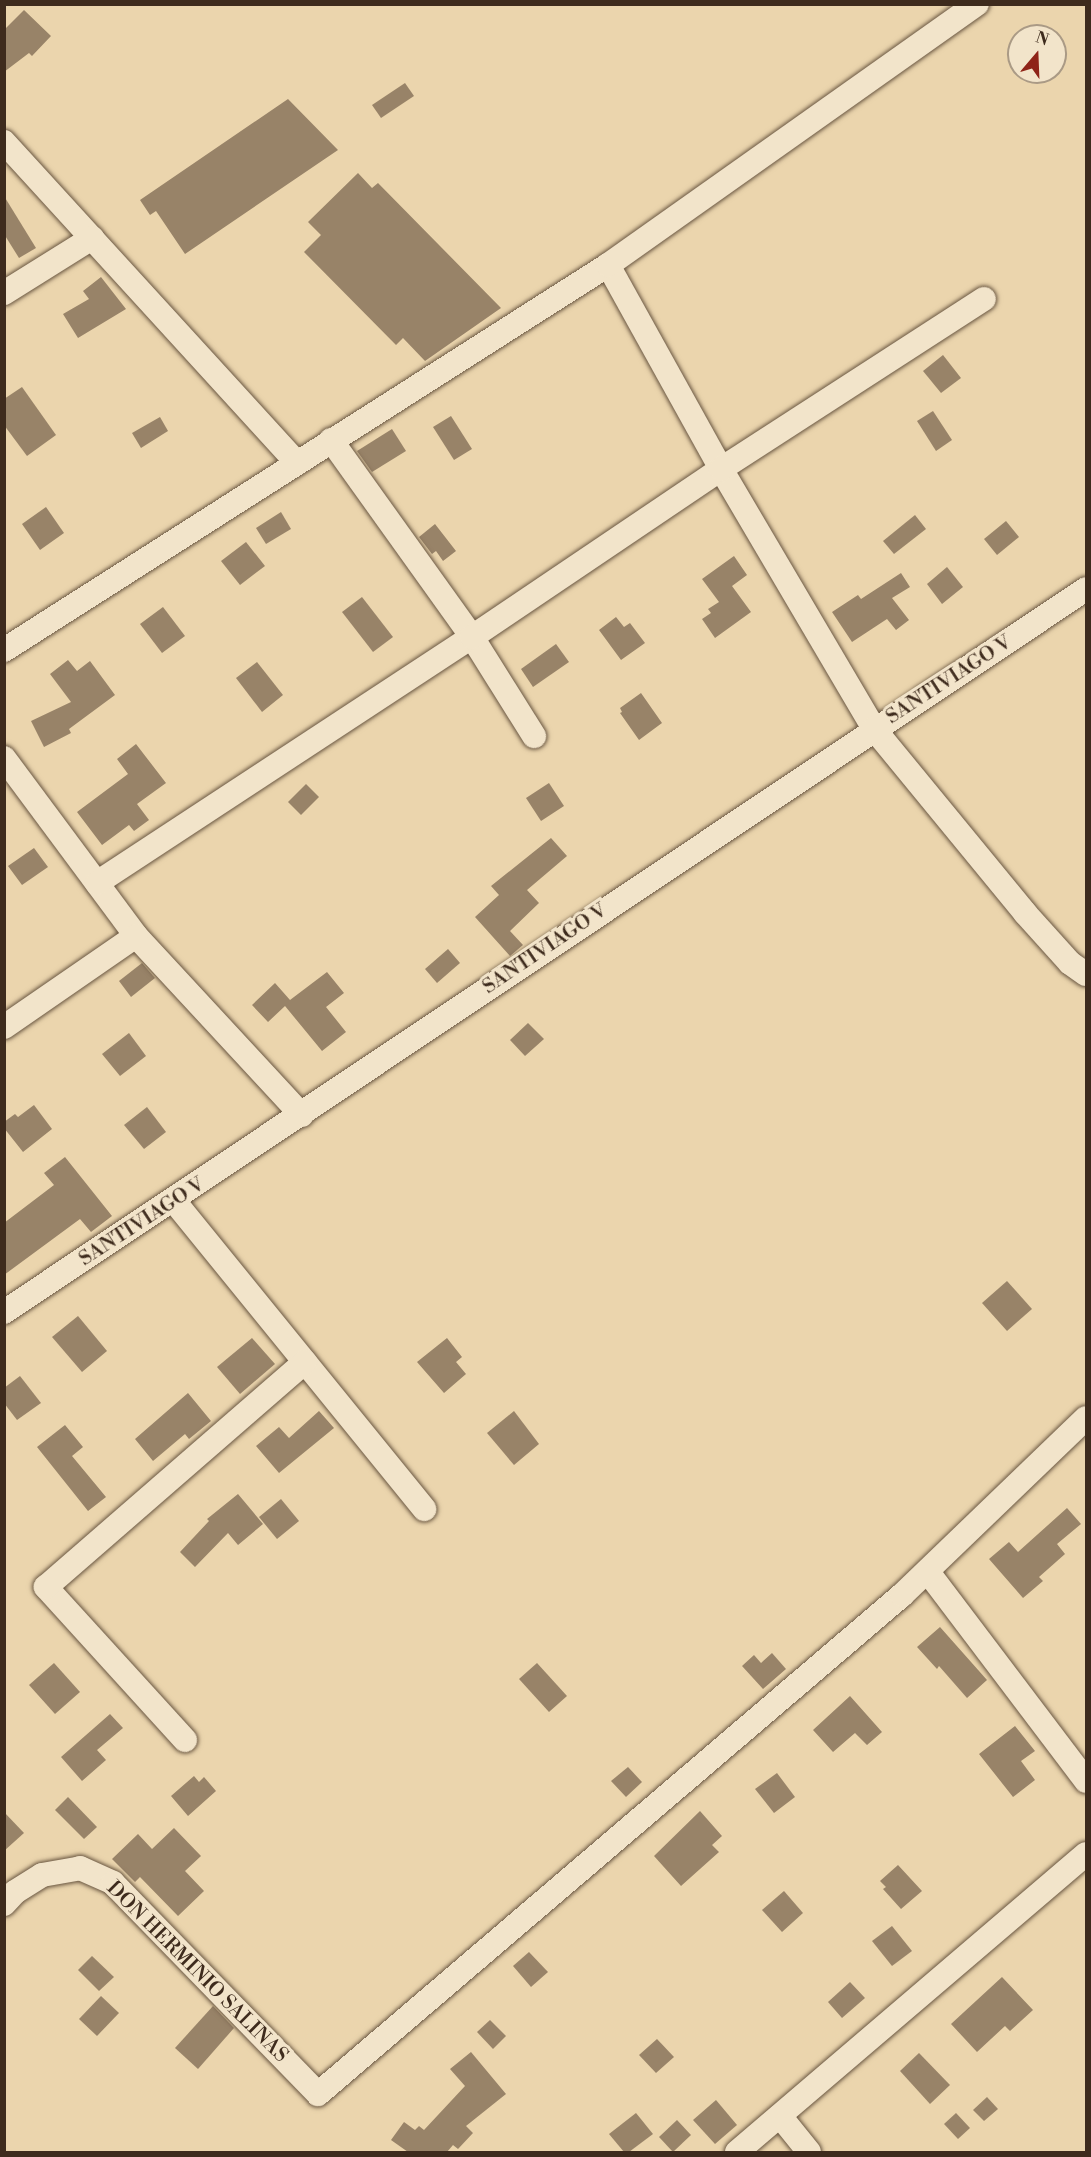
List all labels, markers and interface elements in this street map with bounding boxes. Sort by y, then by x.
north arrow [1007,24,1067,84]
text: N [1033,27,1051,50]
street label: SANTIVIAGO V [882,631,1016,729]
street label: SANTIVIAGO V [478,899,612,999]
street label: SANTIVIAGO V [75,1173,209,1271]
street label: DON HERMINIO SALINAS [101,1876,293,2068]

